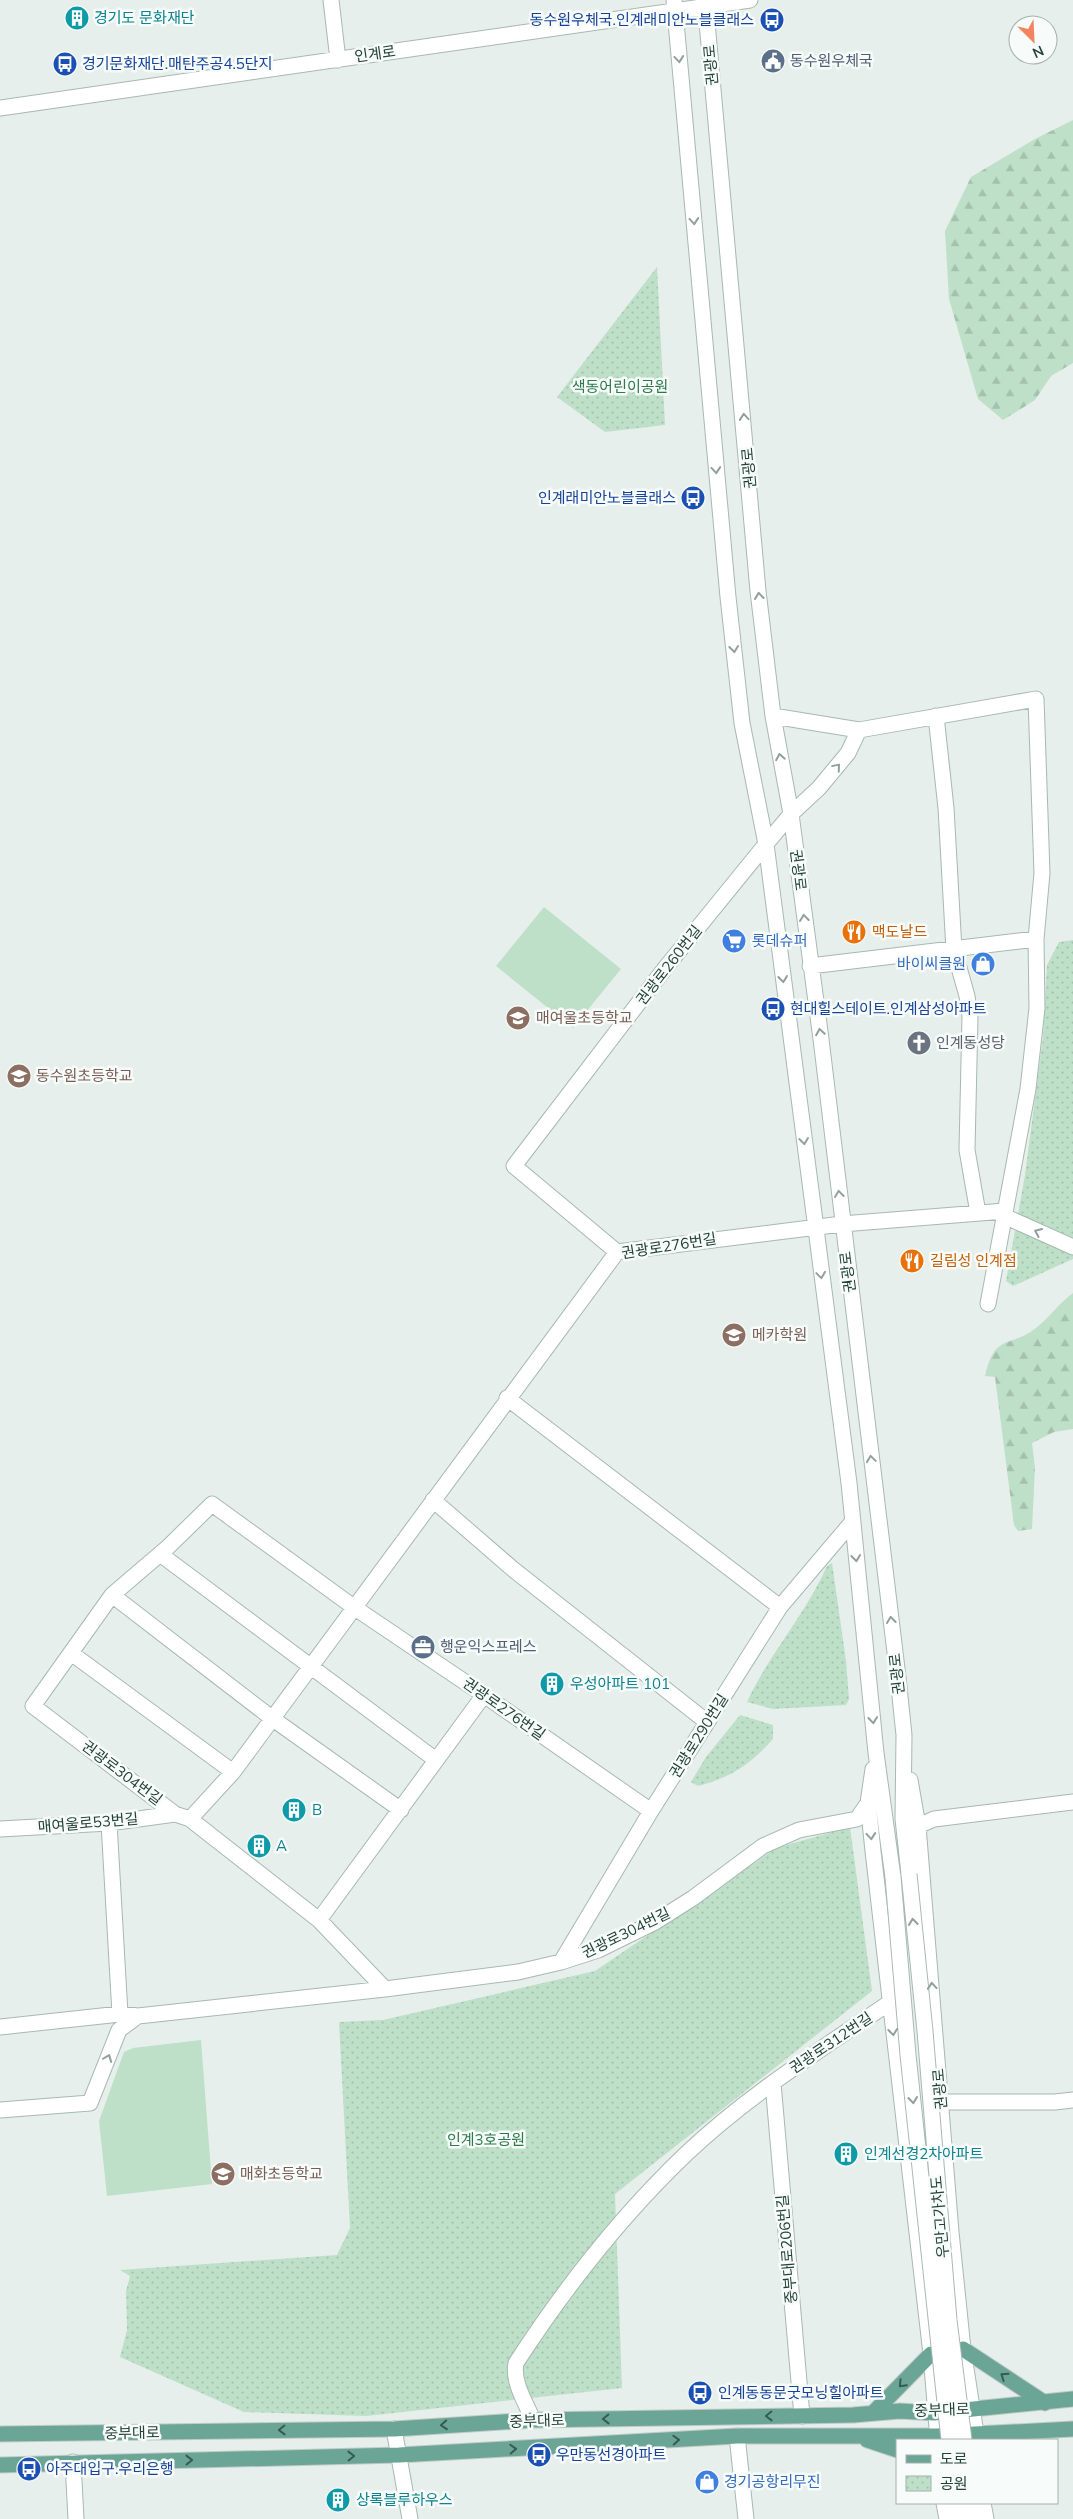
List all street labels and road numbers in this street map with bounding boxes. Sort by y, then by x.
street label: 인계로 [353,41,397,66]
street label: 권광로 [699,44,722,86]
street label: 권광로 [737,447,760,489]
street label: 권광로 [787,848,810,892]
street label: 권광로260번길 [632,921,706,1008]
street label: 권광로276번길 [620,1229,718,1262]
street label: 권광로 [836,1250,859,1294]
street label: 권광로 [885,1652,908,1696]
street label: 권광로276번길 [460,1673,549,1744]
street label: 권광로290번길 [665,1690,732,1781]
street label: 권광로304번길 [78,1736,166,1809]
street label: 매여울로53번길 [37,1809,139,1836]
street label: 권광로304번길 [578,1903,673,1962]
street label: 권광로312번길 [786,2008,876,2077]
street label: 권광로 [928,2068,951,2110]
street label: 우만고가차도 [926,2175,953,2259]
street label: 중부대로206번길 [772,2194,801,2305]
street label: 중부대로 [914,2399,970,2420]
street label: 중부대로 [509,2410,565,2431]
street label: 중부대로 [104,2423,160,2442]

